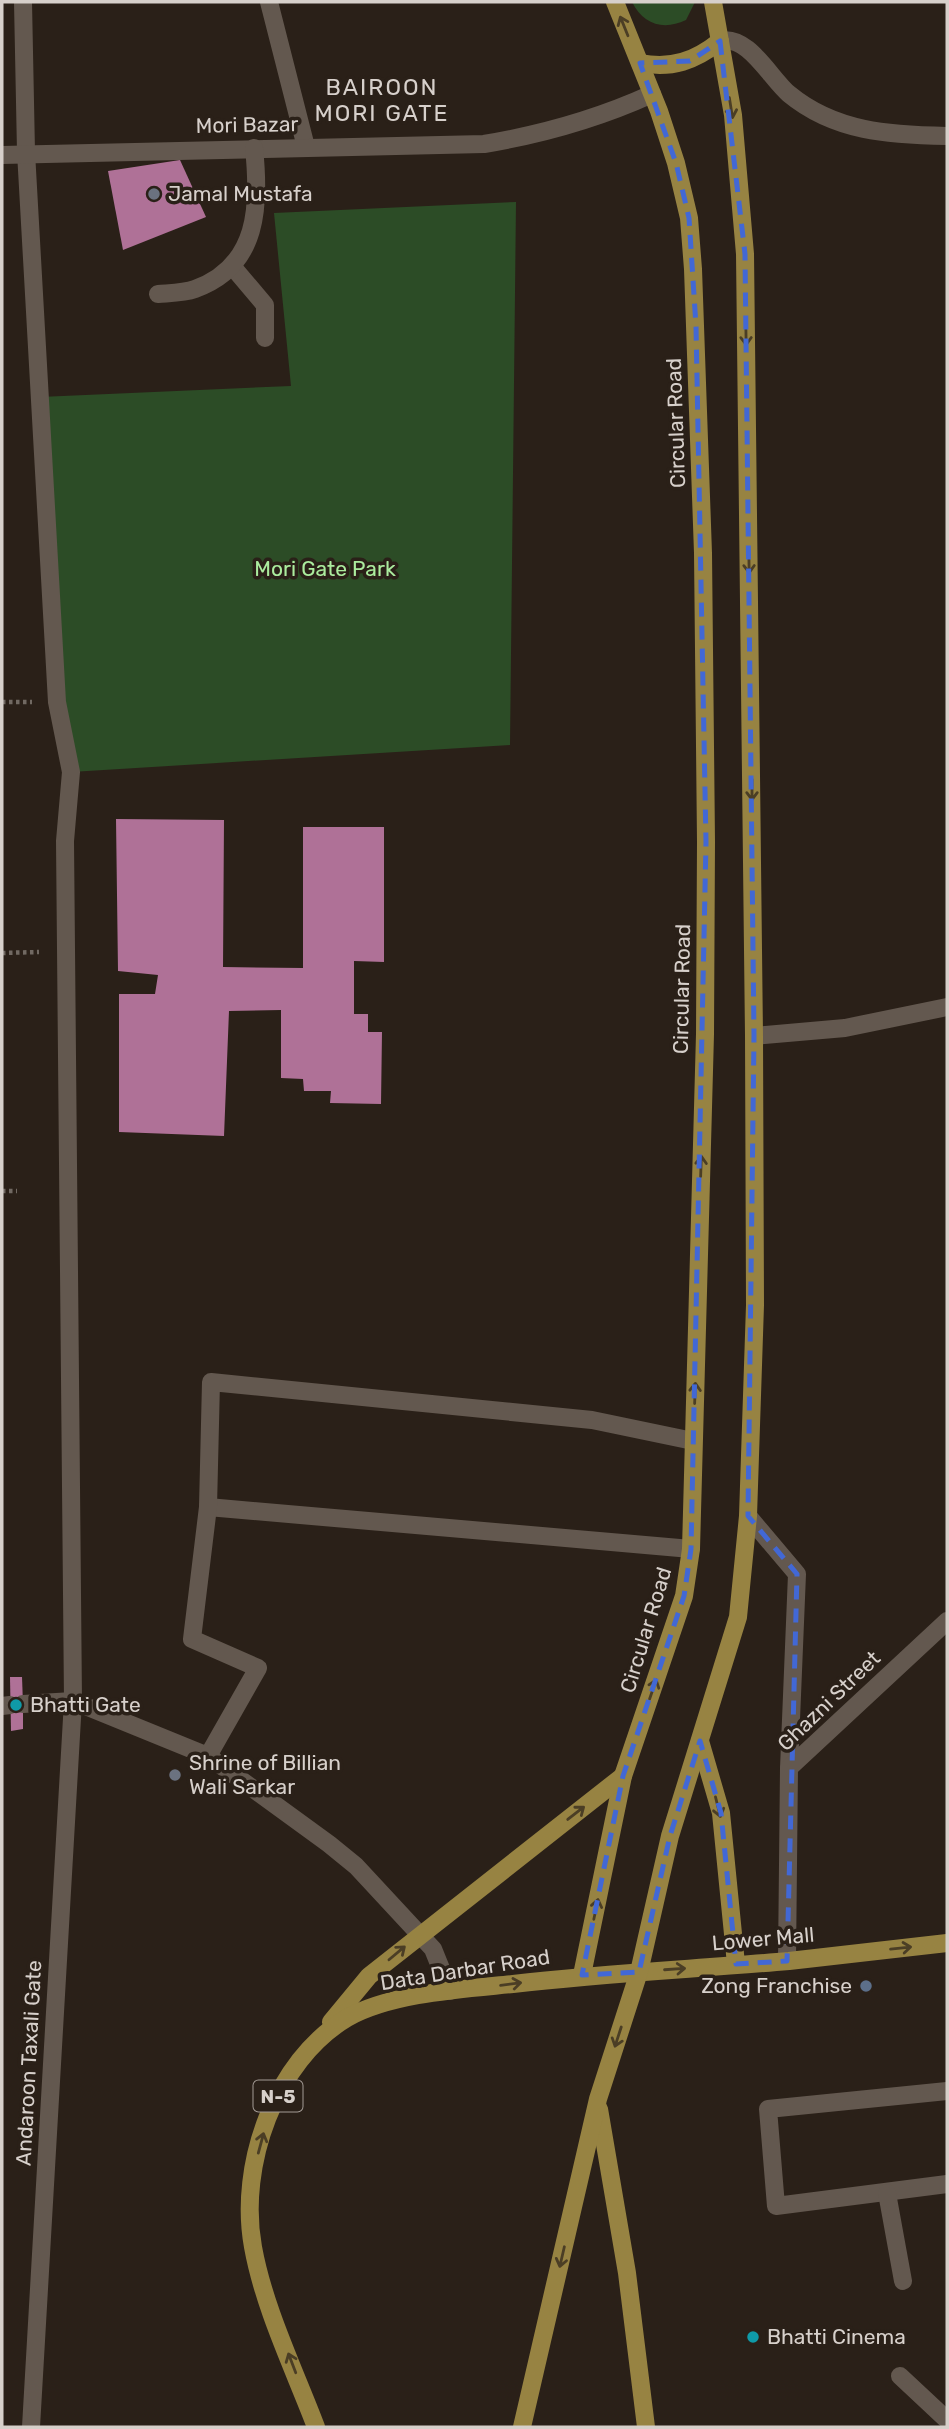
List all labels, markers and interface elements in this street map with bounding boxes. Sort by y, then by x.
one-way arrow [616,15,629,37]
district label: BAIROON MORI GATE [314,73,450,127]
one-way arrow [725,96,738,119]
street label: Mori Bazar [195,111,299,138]
place label: Jamal Mustafa [168,181,313,206]
marker: Jamal Mustafa [146,186,162,202]
one-way arrow [739,323,753,346]
street label: Circular Road [661,358,690,489]
one-way arrow [742,551,756,574]
park label: Mori Gate Park [254,556,396,581]
one-way arrow [745,778,759,801]
street label: Circular Road [668,924,695,1054]
one-way arrow [695,1155,708,1178]
one-way arrow [688,1382,701,1405]
street label: Circular Road [615,1564,677,1696]
street label: Ghazni Street [772,1645,885,1756]
one-way arrow [648,1678,660,1700]
place label: Bhatti Gate [30,1692,141,1717]
marker: Bhatti Gate [8,1697,24,1713]
place label: Shrine of Billian Wali Sarkar [189,1750,341,1799]
marker: Shrine of Billian Wali Sarkar [167,1767,183,1783]
one-way arrow [713,1795,726,1817]
one-way arrow [566,1805,585,1820]
one-way arrow [590,1898,604,1921]
street label: Lower Mall [711,1922,815,1955]
one-way arrow [889,1941,912,1954]
street label: Data Darbar Road [378,1944,552,1995]
one-way arrow [387,1945,405,1961]
street label: Andaroon Taxali Gate [11,1960,46,2166]
one-way arrow [663,1962,686,1975]
place label: Zong Franchise [701,1973,852,1998]
one-way arrow [500,1977,522,1990]
marker: Zong Franchise [858,1978,874,1994]
one-way arrow [611,2025,623,2047]
road number: N-5 [254,2080,302,2112]
one-way arrow [255,2133,268,2155]
one-way arrow [554,2245,568,2268]
place label: Bhatti Cinema [767,2324,906,2349]
marker: Bhatti Cinema [745,2329,761,2345]
one-way arrow [285,2353,298,2375]

